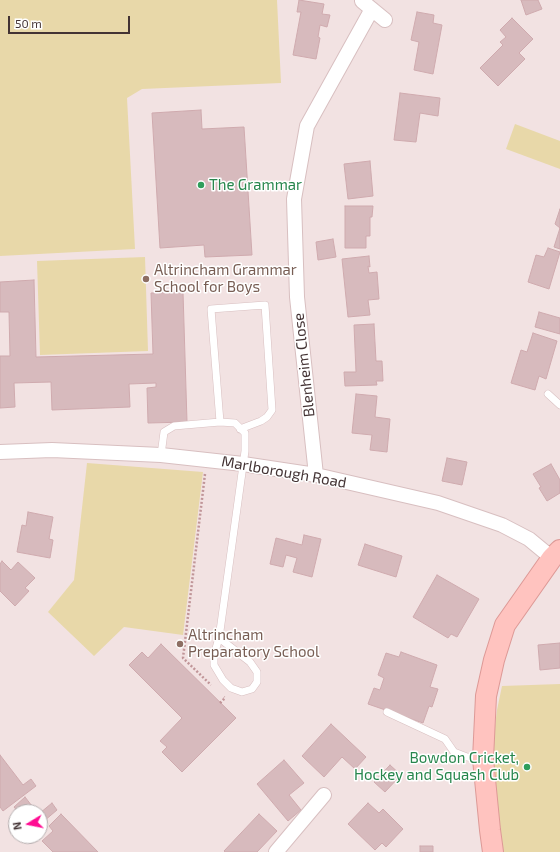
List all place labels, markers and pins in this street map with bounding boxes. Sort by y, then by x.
place label: The Grammar [209,176,302,194]
marker: The Grammar [196,180,206,190]
place label: Altrincham Grammar School for Boys [154,261,297,296]
marker: Altrincham Grammar School for Boys [141,274,151,284]
place label: Altrincham Preparatory School [188,626,319,661]
marker: Altrincham Preparatory School [175,639,185,649]
place label: Bowdon Cricket, Hockey and Squash Club [354,749,519,784]
marker: Bowdon Cricket, Hockey and Squash Club [522,762,532,772]

